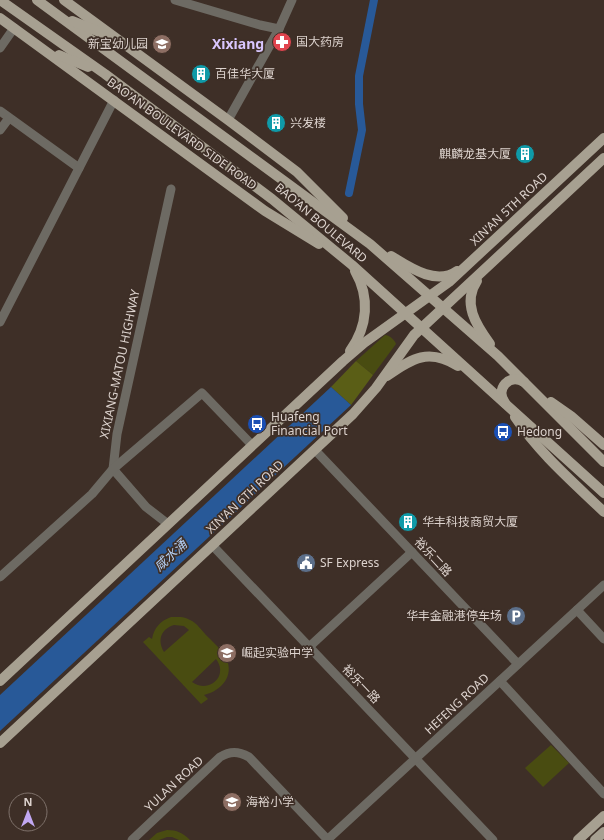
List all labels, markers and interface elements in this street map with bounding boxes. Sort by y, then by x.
pharmacy icon: 国大药房 [271,31,293,53]
school or university icon: 新宝幼儿园 [151,33,173,55]
place label: 国大药房 [296,33,344,50]
district label: Xixiang [212,34,264,53]
place label: 新宝幼儿园 [88,35,148,52]
building icon: 百佳华大厦 [190,63,212,85]
place label: 百佳华大厦 [215,65,275,82]
street label: BAO'AN BOULEVARD SIDE ROAD [104,73,261,194]
building icon: 兴发楼 [265,112,287,134]
place label: 兴发楼 [290,114,326,131]
building icon: 麒麟龙基大厦 [514,143,536,165]
place label: 麒麟龙基大厦 [439,145,511,162]
street label: XIN'AN 5TH ROAD [466,168,551,249]
street label: BAO'AN BOULEVARD [271,179,371,267]
street label: XIXIANG-MATOU HIGHWAY [95,288,144,440]
place label: Huafeng Financial Port [271,408,348,439]
bus stop icon: Huafeng Financial Port [246,413,268,435]
bus stop icon: Hedong [492,421,514,443]
place label: Hedong [517,423,562,440]
street label: XIN'AN 6TH ROAD [202,456,287,537]
building icon: 华丰科技商贸大厦 [397,511,419,533]
place label: 华丰科技商贸大厦 [422,513,518,530]
street label: 裕乐二路 [411,533,456,580]
water label: 咸水涌 [150,534,192,575]
public building icon: SF Express [295,552,317,574]
place label: SF Express [320,554,380,571]
parking icon: 华丰金融港停车场 [505,605,527,627]
place label: 华丰金融港停车场 [406,607,502,624]
school or university icon: 崛起实验中学 [216,642,238,664]
place label: 崛起实验中学 [241,644,313,661]
street label: 裕乐一路 [339,660,384,707]
street label: HEFENG ROAD [421,669,493,738]
street label: YULAN ROAD [141,752,207,815]
school or university icon: 海裕小学 [221,791,243,813]
north arrow [8,792,48,832]
place label: 海裕小学 [246,793,294,810]
text: N [24,794,32,809]

